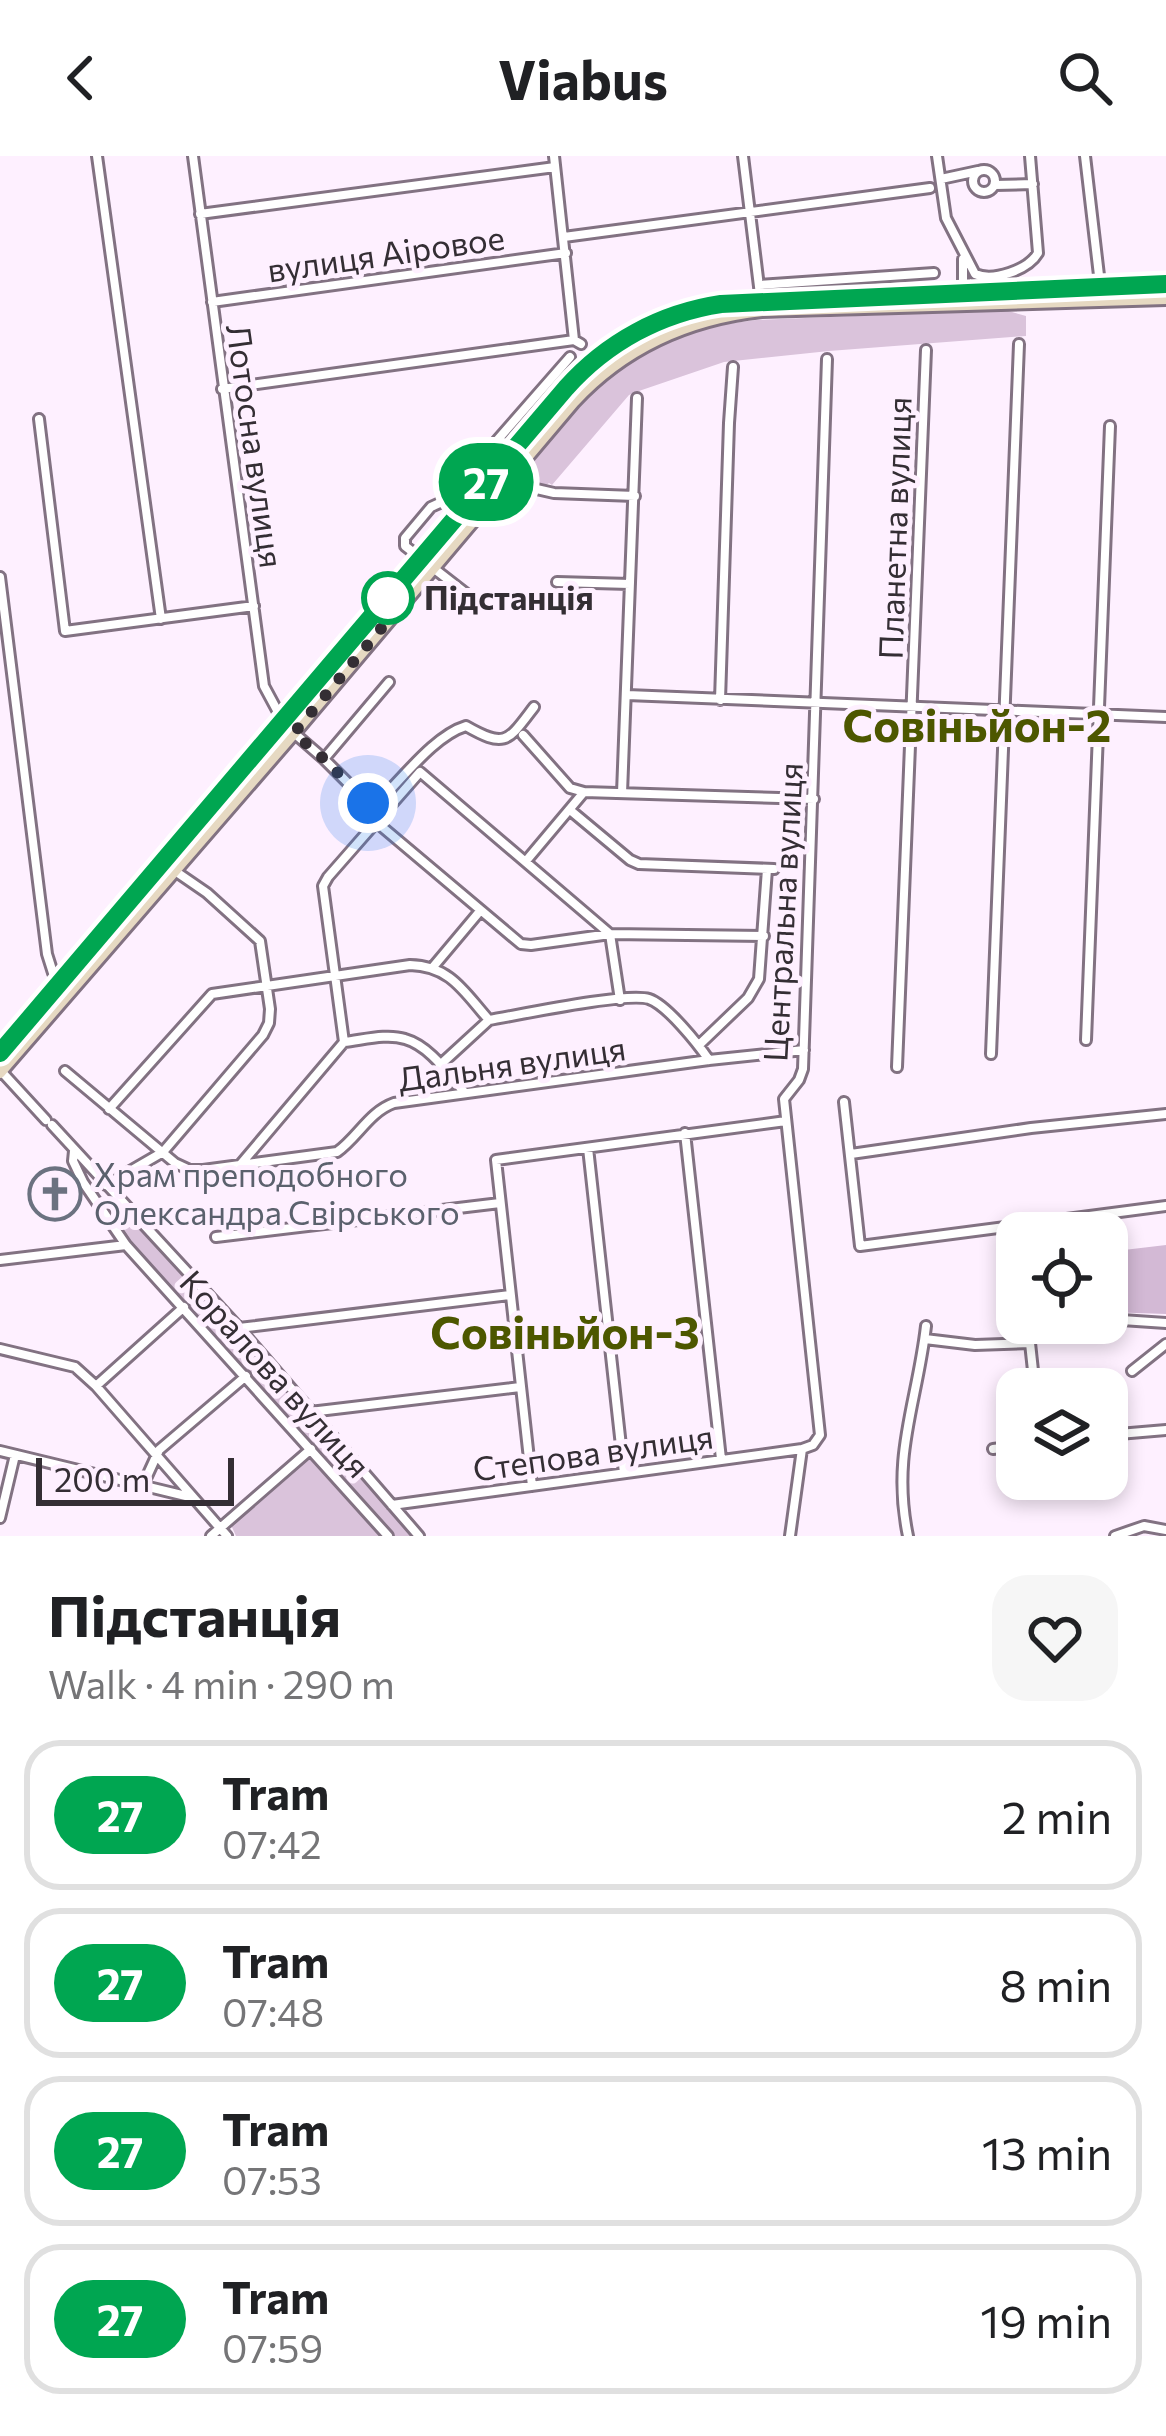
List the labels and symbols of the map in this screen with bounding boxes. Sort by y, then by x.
street label: вулиця Аіровое [265,216,507,289]
street label: Лотосна вулиця [219,321,294,570]
street label: Планетна вулиця [868,396,919,660]
line badge: 27 [432,443,540,521]
marker: Підстанція [363,573,413,623]
place label: Підстанція [424,576,594,617]
district label: Совіньйон-2 [843,696,1111,751]
street label: Центральна вулиця [753,761,810,1063]
your location [338,773,398,833]
street label: Дальня вулиця [395,1026,628,1099]
place label: Храм преподобного Олександра Свірського [94,1153,460,1232]
church icon: Храм преподобного Олександра Свірського [27,1166,83,1222]
street label: Коралова вулиця [172,1261,380,1485]
district label: Совіньйон-3 [430,1303,700,1358]
street label: Степова вулиця [470,1414,716,1489]
scale bar [36,1452,234,1505]

